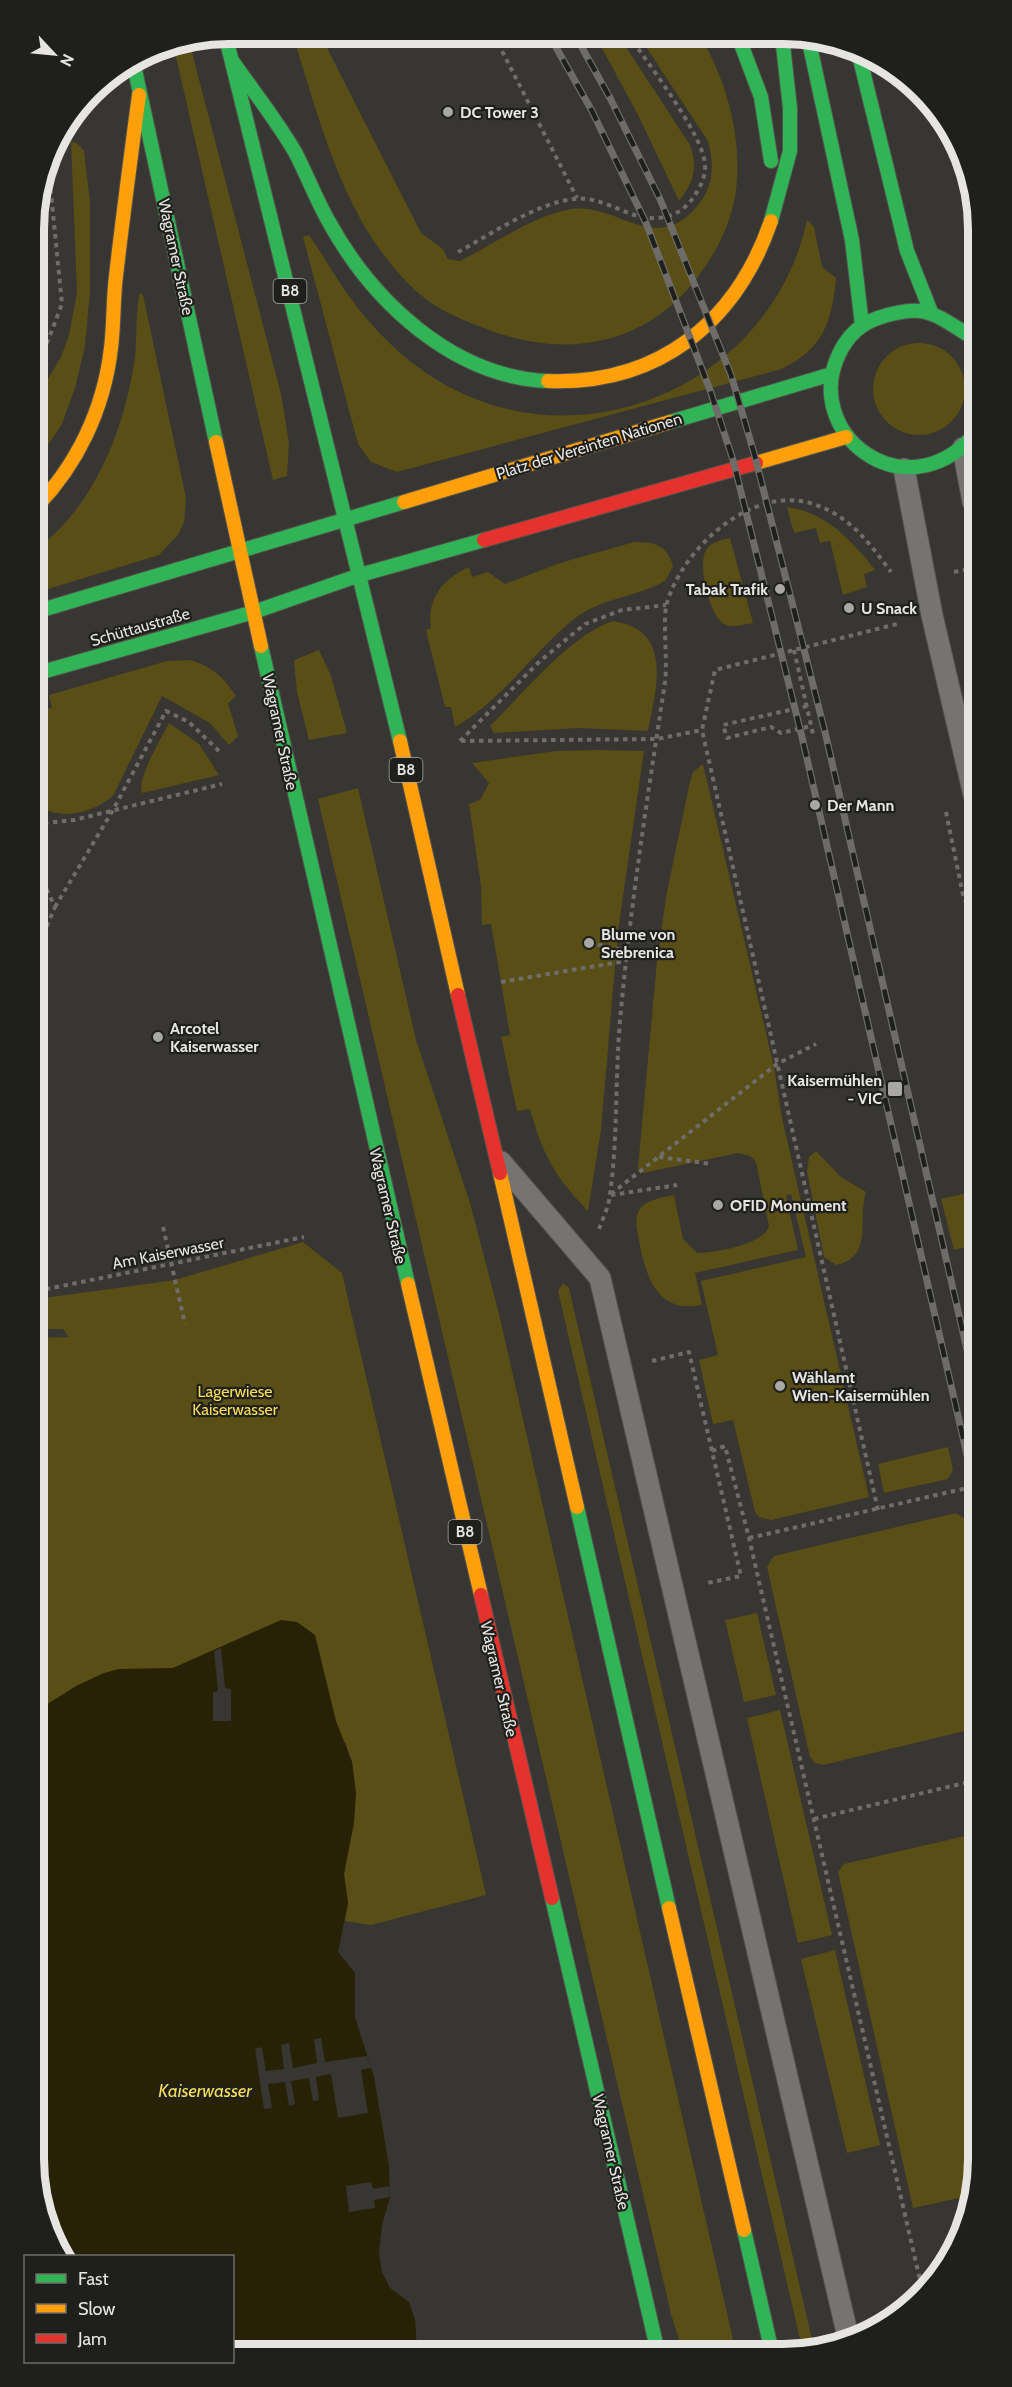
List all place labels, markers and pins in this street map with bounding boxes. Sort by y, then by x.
place label: DC Tower 3 [460,103,539,122]
marker: DC Tower 3 [441,105,455,119]
place label: Tabak Trafik [686,580,768,599]
marker: Tabak Trafik [773,582,787,596]
place label: U Snack [861,599,917,618]
marker: U Snack [842,601,856,615]
place label: Der Mann [827,796,894,815]
marker: Der Mann [808,798,822,812]
place label: Blume von Srebrenica [601,925,675,962]
marker: Blume von Srebrenica [582,936,596,950]
place label: Arcotel Kaiserwasser [170,1019,259,1056]
marker: Arcotel Kaiserwasser [151,1030,165,1044]
place label: Kaisermühlen - VIC [787,1071,882,1108]
marker: Kaisermühlen - VIC [886,1080,904,1098]
place label: OFID Monument [730,1196,847,1215]
marker: OFID Monument [711,1198,725,1212]
place label: Wählamt Wien-Kaisermühlen [792,1368,930,1405]
marker: Wählamt Wien-Kaisermühlen [773,1379,787,1393]

